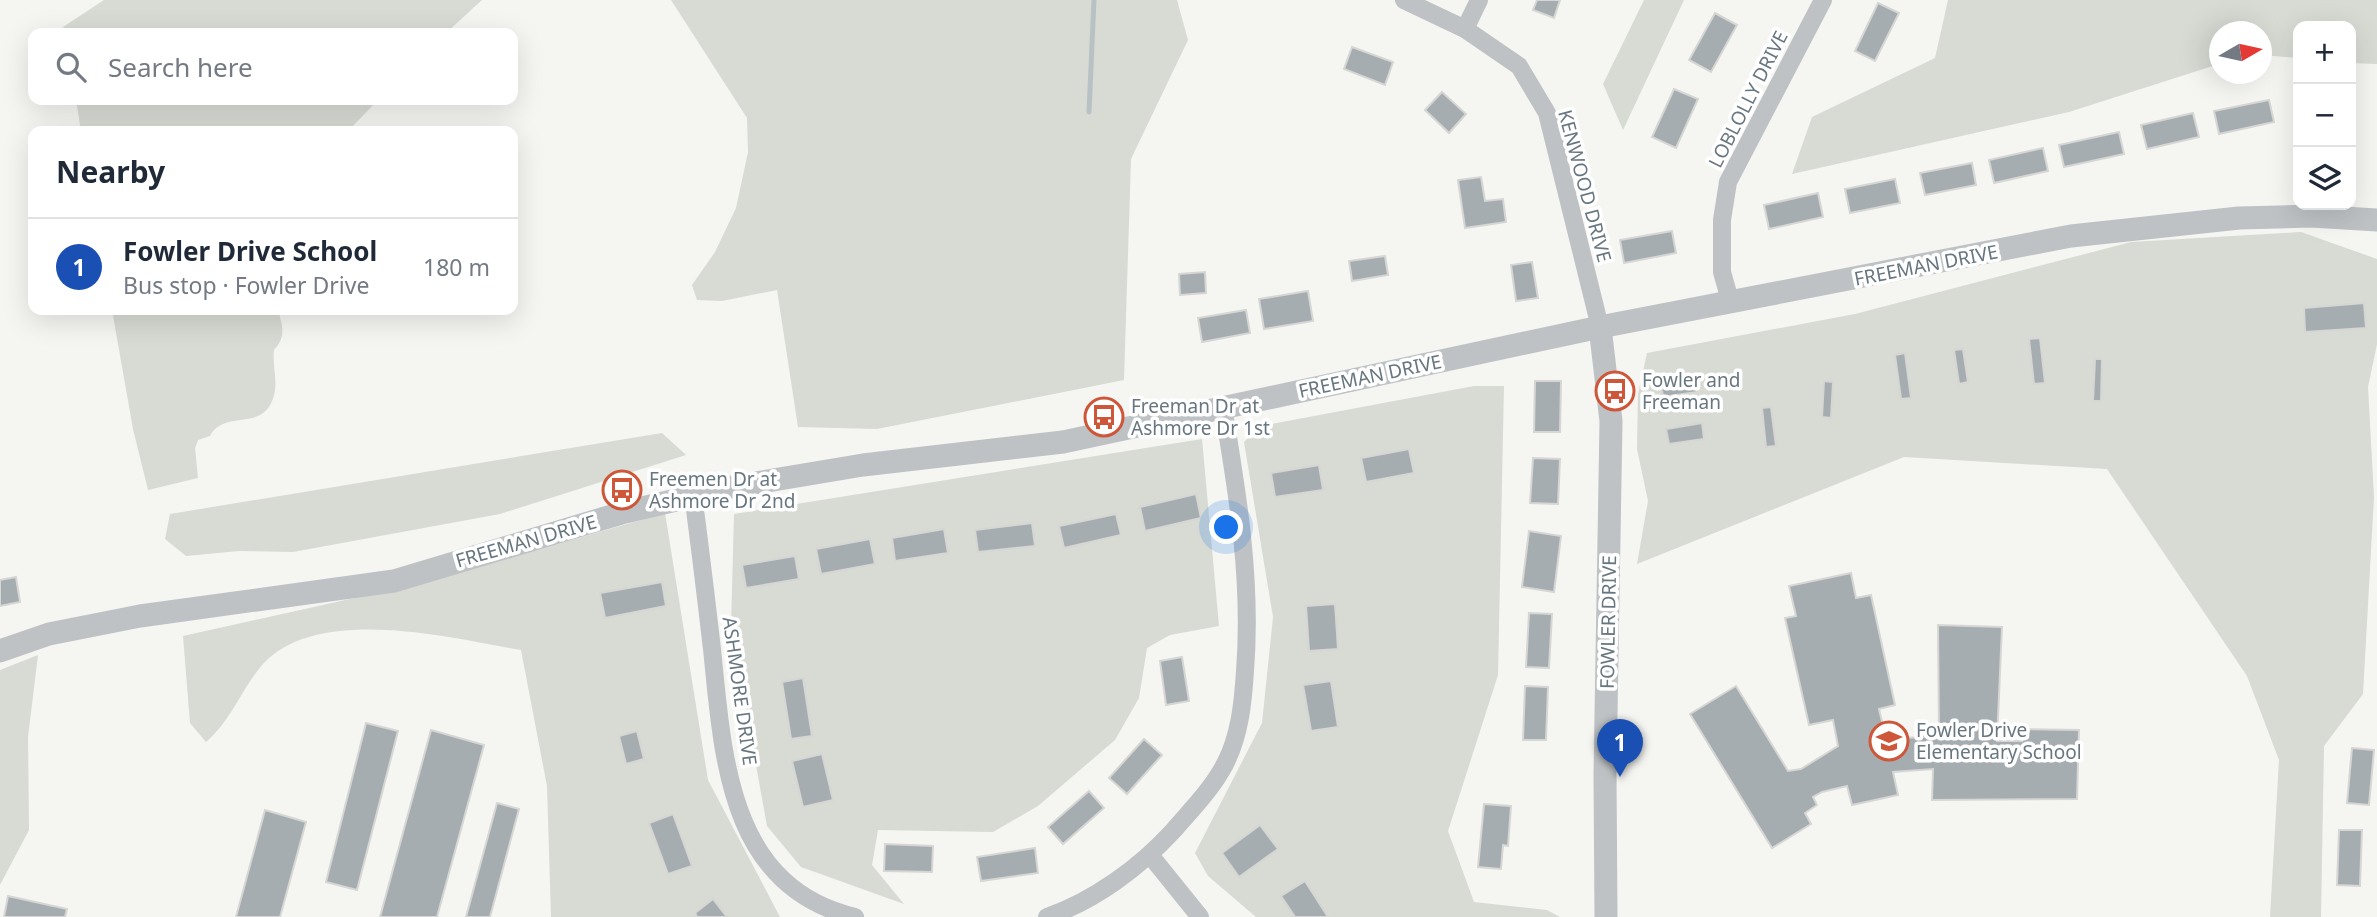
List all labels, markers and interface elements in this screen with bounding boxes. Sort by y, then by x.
north arrow [2209,21,2272,84]
map controls [2293,21,2356,210]
button: + [2293,21,2356,84]
street label: LOBLOLLY DRIVE [1702,26,1794,172]
search box [28,28,518,105]
icon: search [52,48,90,86]
text: Search here [108,49,253,85]
button: − [2293,84,2356,147]
street label: KENWOOD DRIVE [1552,107,1618,265]
button: layers [2293,147,2356,210]
text: Nearby [56,151,165,192]
text: Fowler Drive School [123,233,377,269]
street label: FREEMAN DRIVE [1852,238,2000,292]
text: 1 [72,251,86,283]
text: 180 m [423,251,490,283]
text: Bus stop · Fowler Drive [123,269,369,301]
street label: FREEMAN DRIVE [1296,348,1444,404]
place label: Fowler and Freeman [1642,367,1740,415]
bus stop icon: Fowler and Freeman [1594,370,1636,412]
place label: Freeman Dr at Ashmore Dr 1st [1131,393,1270,441]
bus stop icon: Freeman Dr at Ashmore Dr 1st [1083,396,1125,438]
place label: Freemen Dr at Ashmore Dr 2nd [649,466,795,514]
bus stop icon: Freemen Dr at Ashmore Dr 2nd [601,469,643,511]
street label: FREEMAN DRIVE [452,508,600,574]
your location [1209,510,1243,544]
street label: FOWLER DRIVE [1594,555,1622,689]
street label: ASHMORE DRIVE [717,615,763,767]
place label: Fowler Drive Elementary School [1916,717,2082,765]
pin: 1 [1597,719,1643,777]
school or university icon: Fowler Drive Elementary School [1868,720,1910,762]

